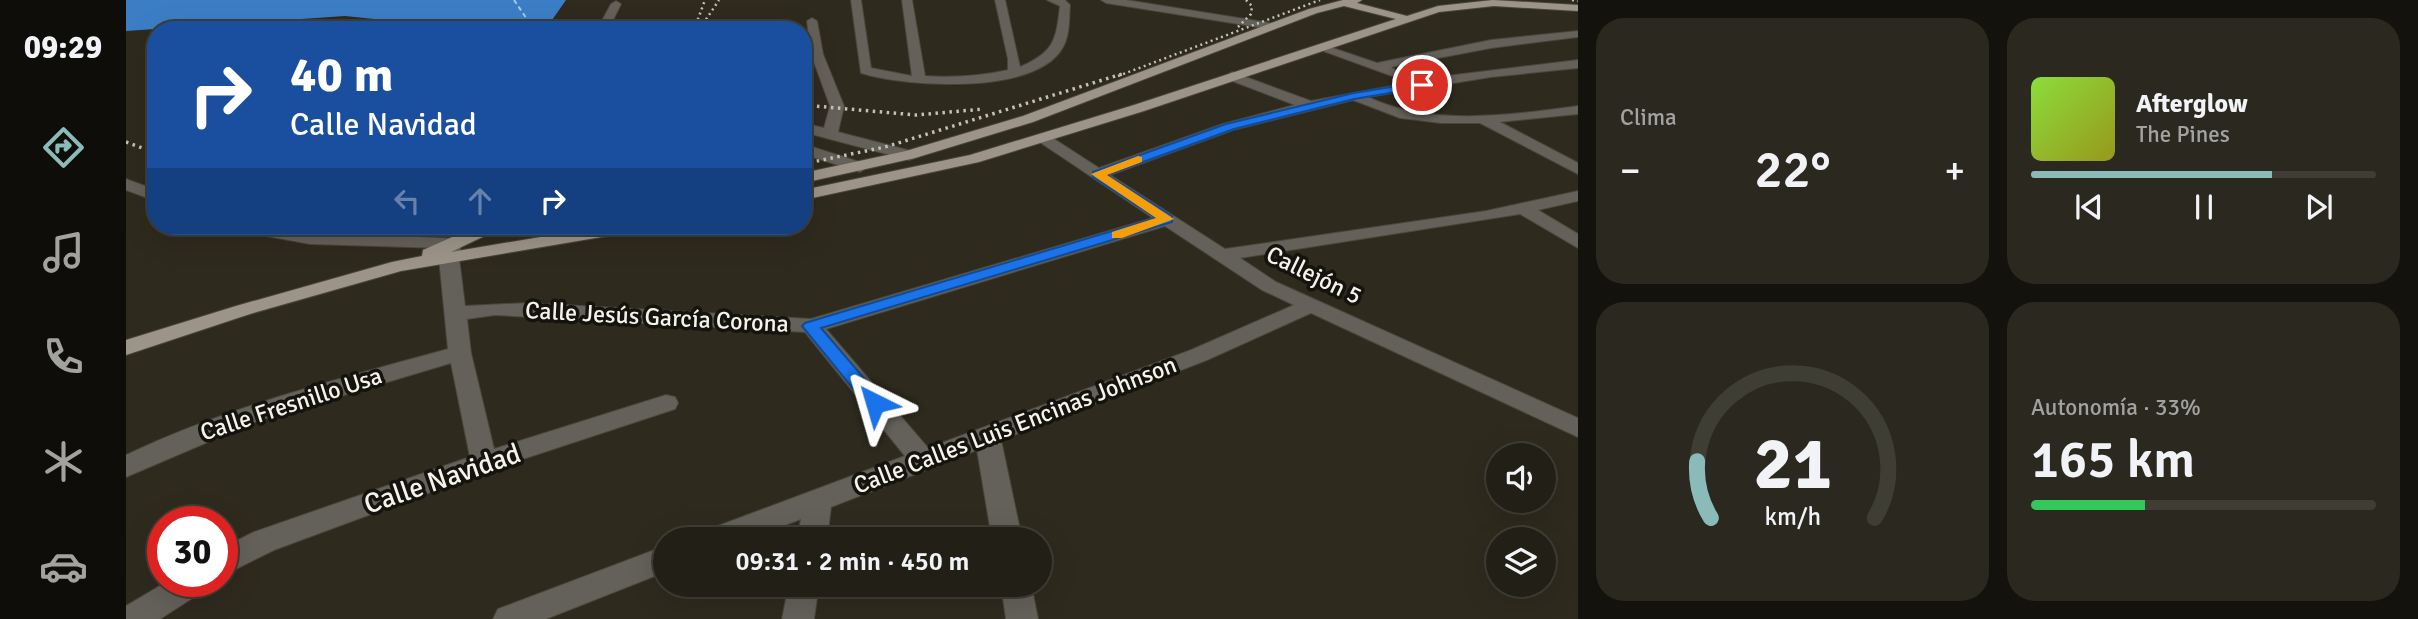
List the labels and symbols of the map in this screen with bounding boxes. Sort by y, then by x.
pin [1392,55,1452,115]
street label: Callejón 5 [1261,239,1367,311]
street label: Calle Jesús García Corona [524,295,790,339]
street label: Calle Calles Luis Encinas Johnson [849,349,1181,501]
street label: Calle Fresnillo Usa [196,360,386,448]
position arrow [838,366,912,440]
street label: Calle Navidad [360,436,525,522]
speed limit sign: 30 [147,506,238,597]

